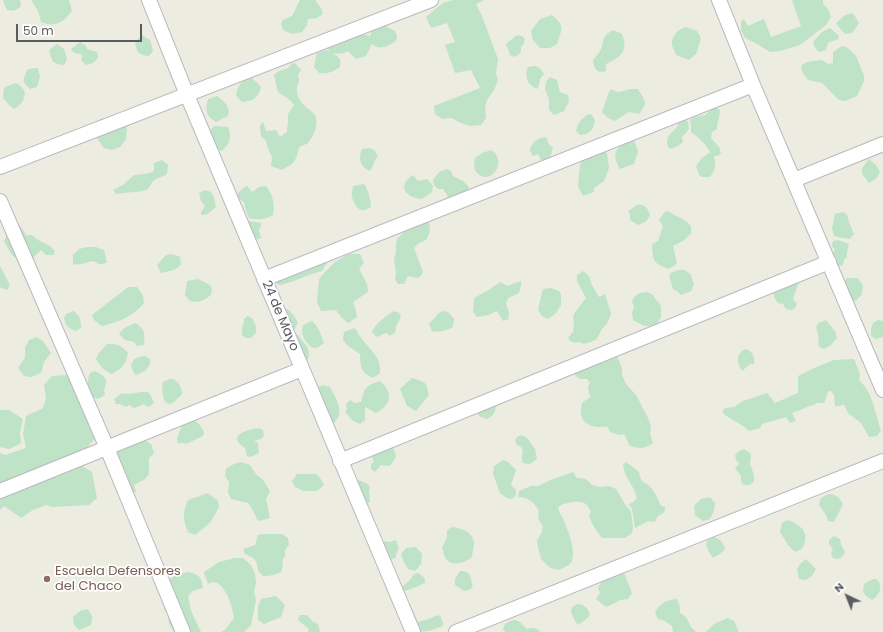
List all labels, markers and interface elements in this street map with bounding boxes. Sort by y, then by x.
scale bar [18,16,144,42]
text: 50 m [23,22,54,39]
street label: 24 de Mayo [258,278,302,354]
place label: Escuela Defensores del Chaco [55,564,181,595]
marker: Escuela Defensores del Chaco [42,574,52,584]
north arrow [827,576,867,616]
text: N [830,579,847,596]

